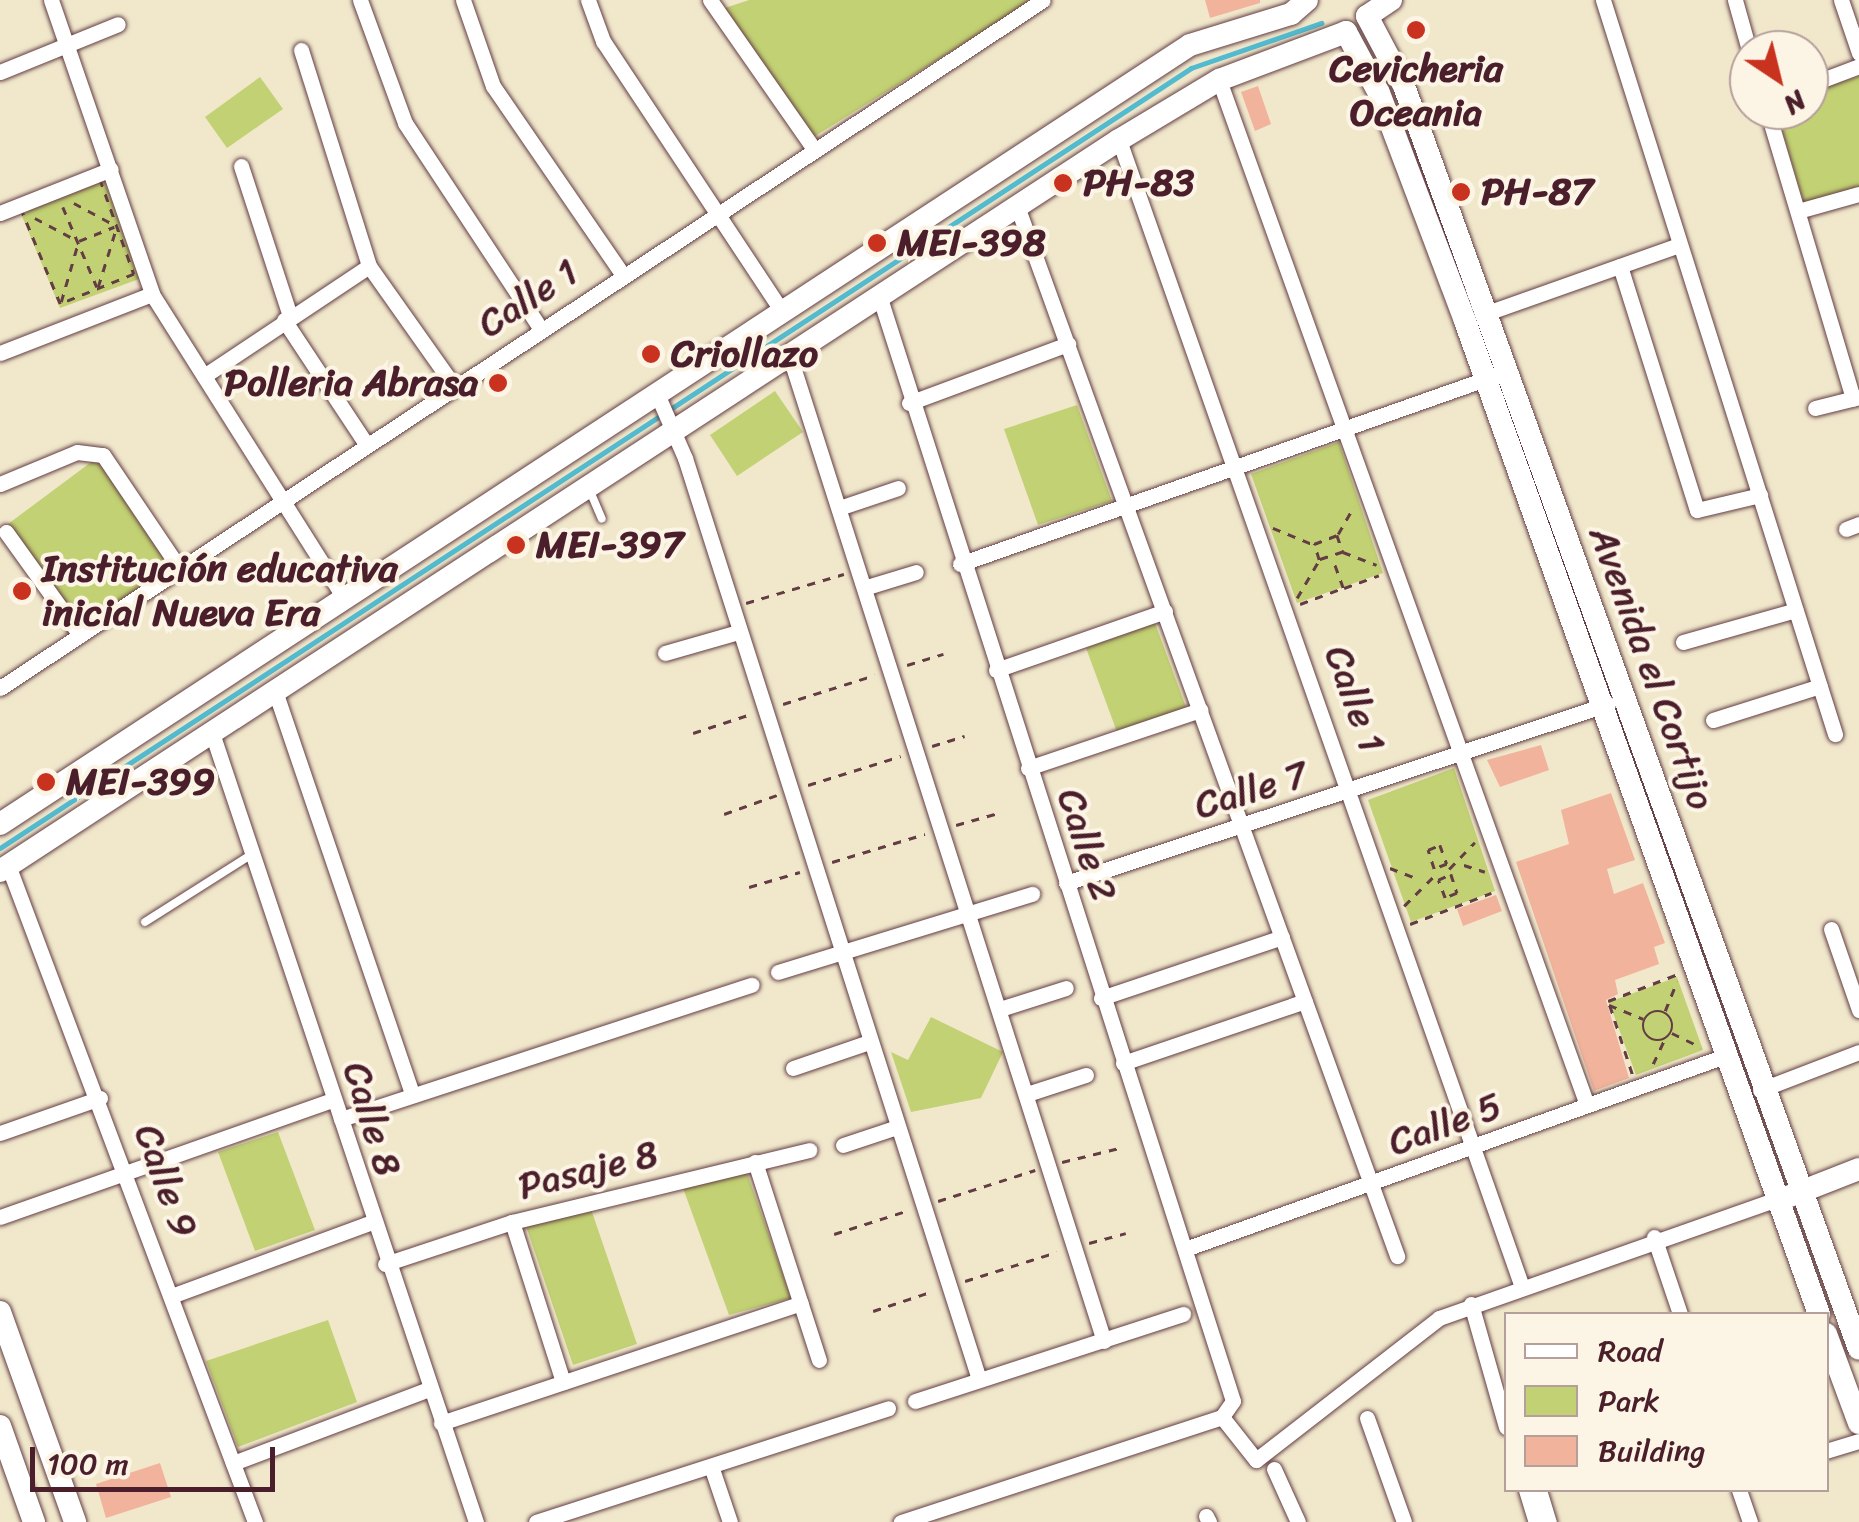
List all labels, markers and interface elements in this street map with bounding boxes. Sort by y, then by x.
marker: Cevicheria Oceania [1405,19,1427,41]
north arrow [1729,30,1829,130]
place label: Cevicheria Oceania [1329,46,1503,136]
text: N [1773,78,1817,129]
place label: PH-83 [1083,160,1194,206]
place label: PH-87 [1481,169,1593,215]
marker: PH-83 [1052,172,1074,194]
marker: PH-87 [1450,181,1472,203]
place label: MEI-398 [897,220,1046,266]
marker: MEI-398 [866,232,888,254]
street label: Calle 1 [469,249,587,347]
place label: Criollazo [671,331,818,377]
marker: Criollazo [640,343,662,365]
place label: Polleria Abrasa [224,360,478,406]
marker: Polleria Abrasa [487,372,509,394]
street label: Avenida el Cortijo [1580,520,1724,816]
place label: MEI-397 [536,522,683,568]
marker: MEI-397 [505,534,527,556]
place label: Institución educativa inicial Nueva Era [42,546,398,636]
marker: Institución educativa inicial Nueva Era [11,580,33,602]
street label: Calle 1 [1315,639,1395,759]
street label: Calle 7 [1189,751,1313,829]
place label: MEI-399 [66,759,215,805]
marker: MEI-399 [35,771,57,793]
street label: Calle 2 [1047,783,1127,907]
street label: Calle 8 [333,1056,411,1182]
street label: Calle 5 [1382,1083,1508,1165]
street label: Calle 9 [125,1118,207,1244]
street label: Pasaje 8 [514,1131,662,1209]
legend [1504,1312,1829,1492]
text: Road [1598,1324,1662,1378]
text: Park [1598,1374,1660,1428]
text: Building [1598,1424,1705,1478]
scale bar [35,1427,280,1489]
text: 100 m [47,1437,129,1491]

